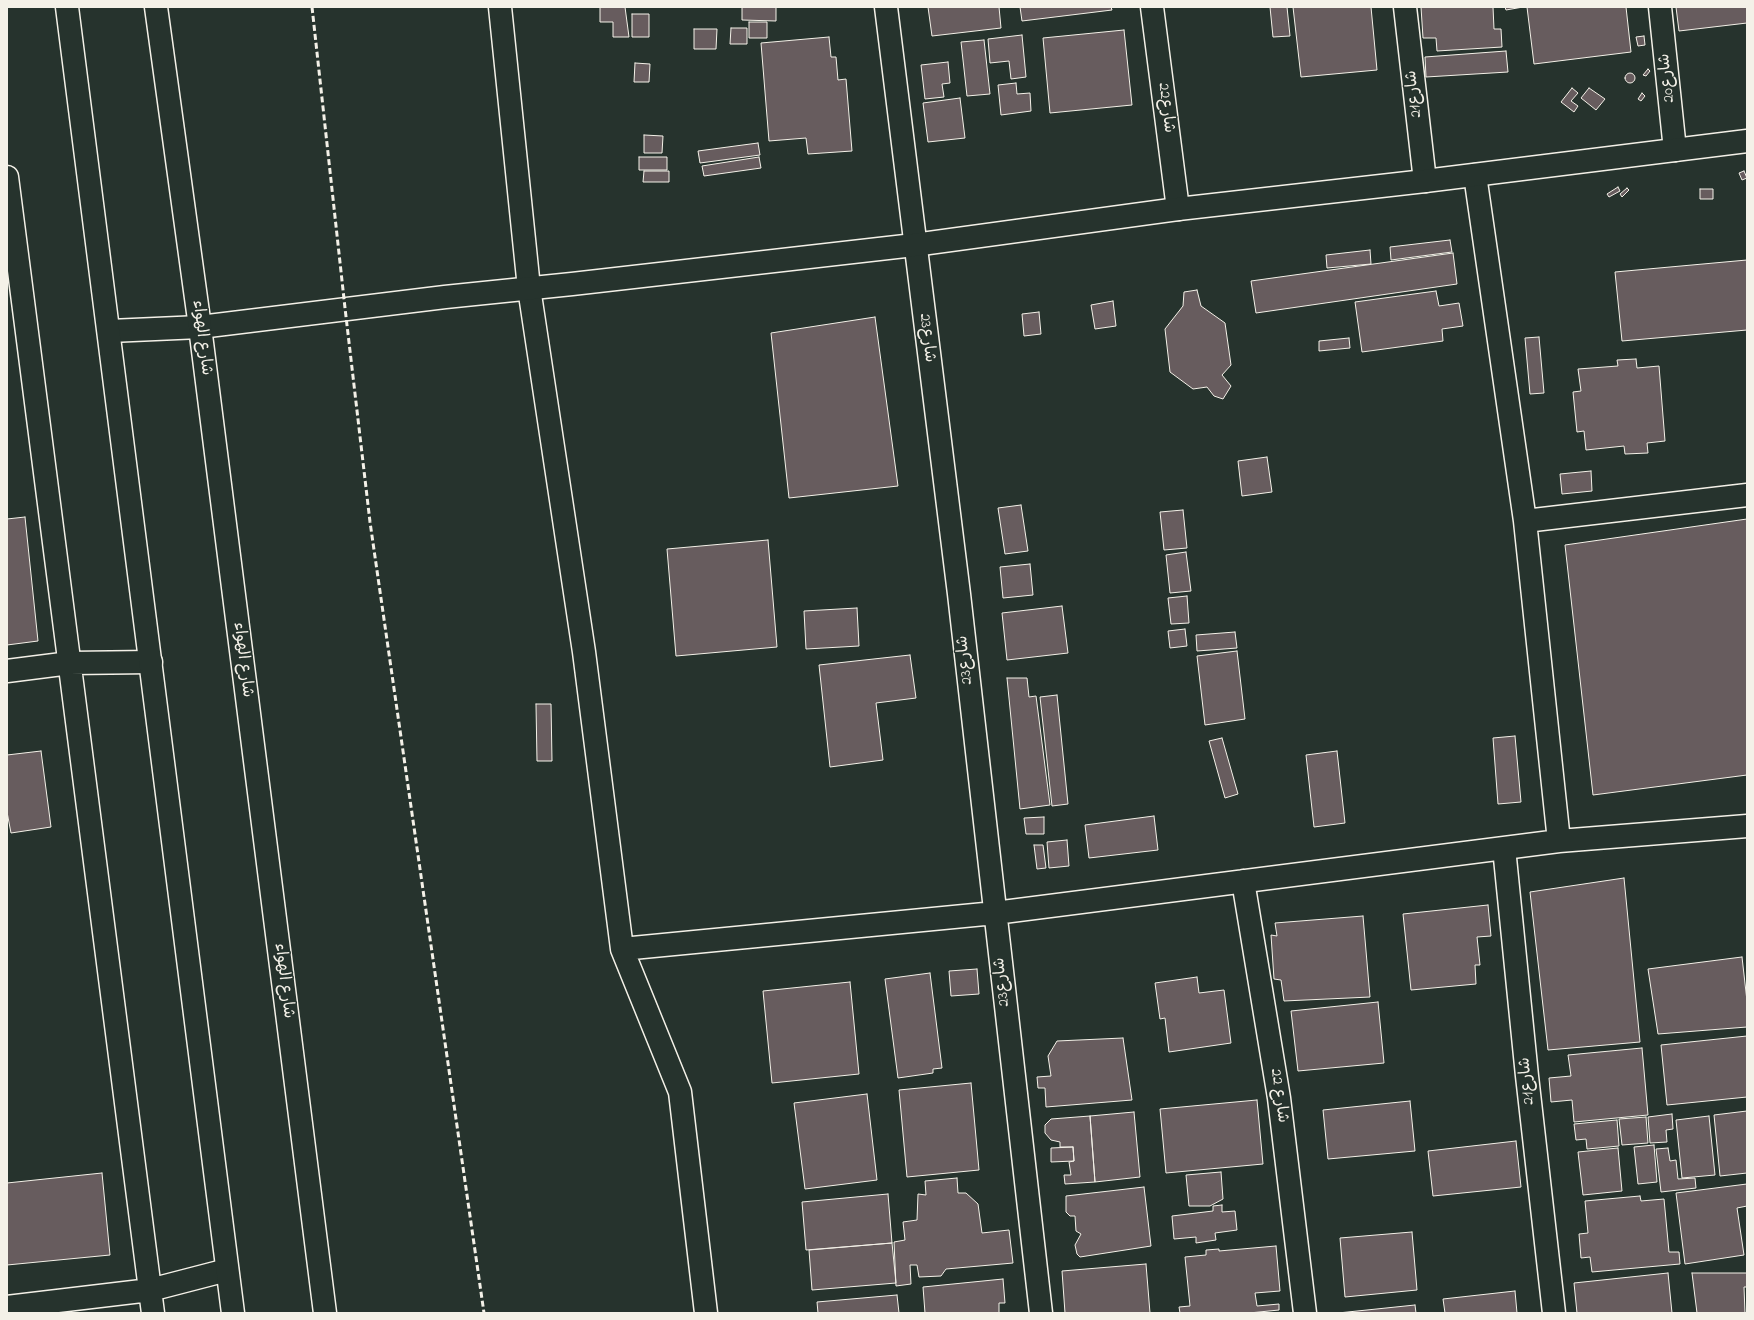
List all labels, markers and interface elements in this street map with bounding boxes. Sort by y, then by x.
street label: شارع20 [1656,52,1680,104]
street label: شارع21 [1403,69,1427,119]
street label: شارع22 [1152,82,1178,134]
street label: شارع الهواء [187,299,215,377]
street label: شارع23 [913,312,939,364]
street label: شارع الهواء [228,621,256,699]
street label: شارع23 [954,635,978,685]
street label: شارع الهواء [269,942,297,1020]
street label: شارع23 [991,957,1015,1007]
street label: شارع21 [1516,1056,1540,1106]
street label: شارع 22 [1265,1068,1291,1124]

